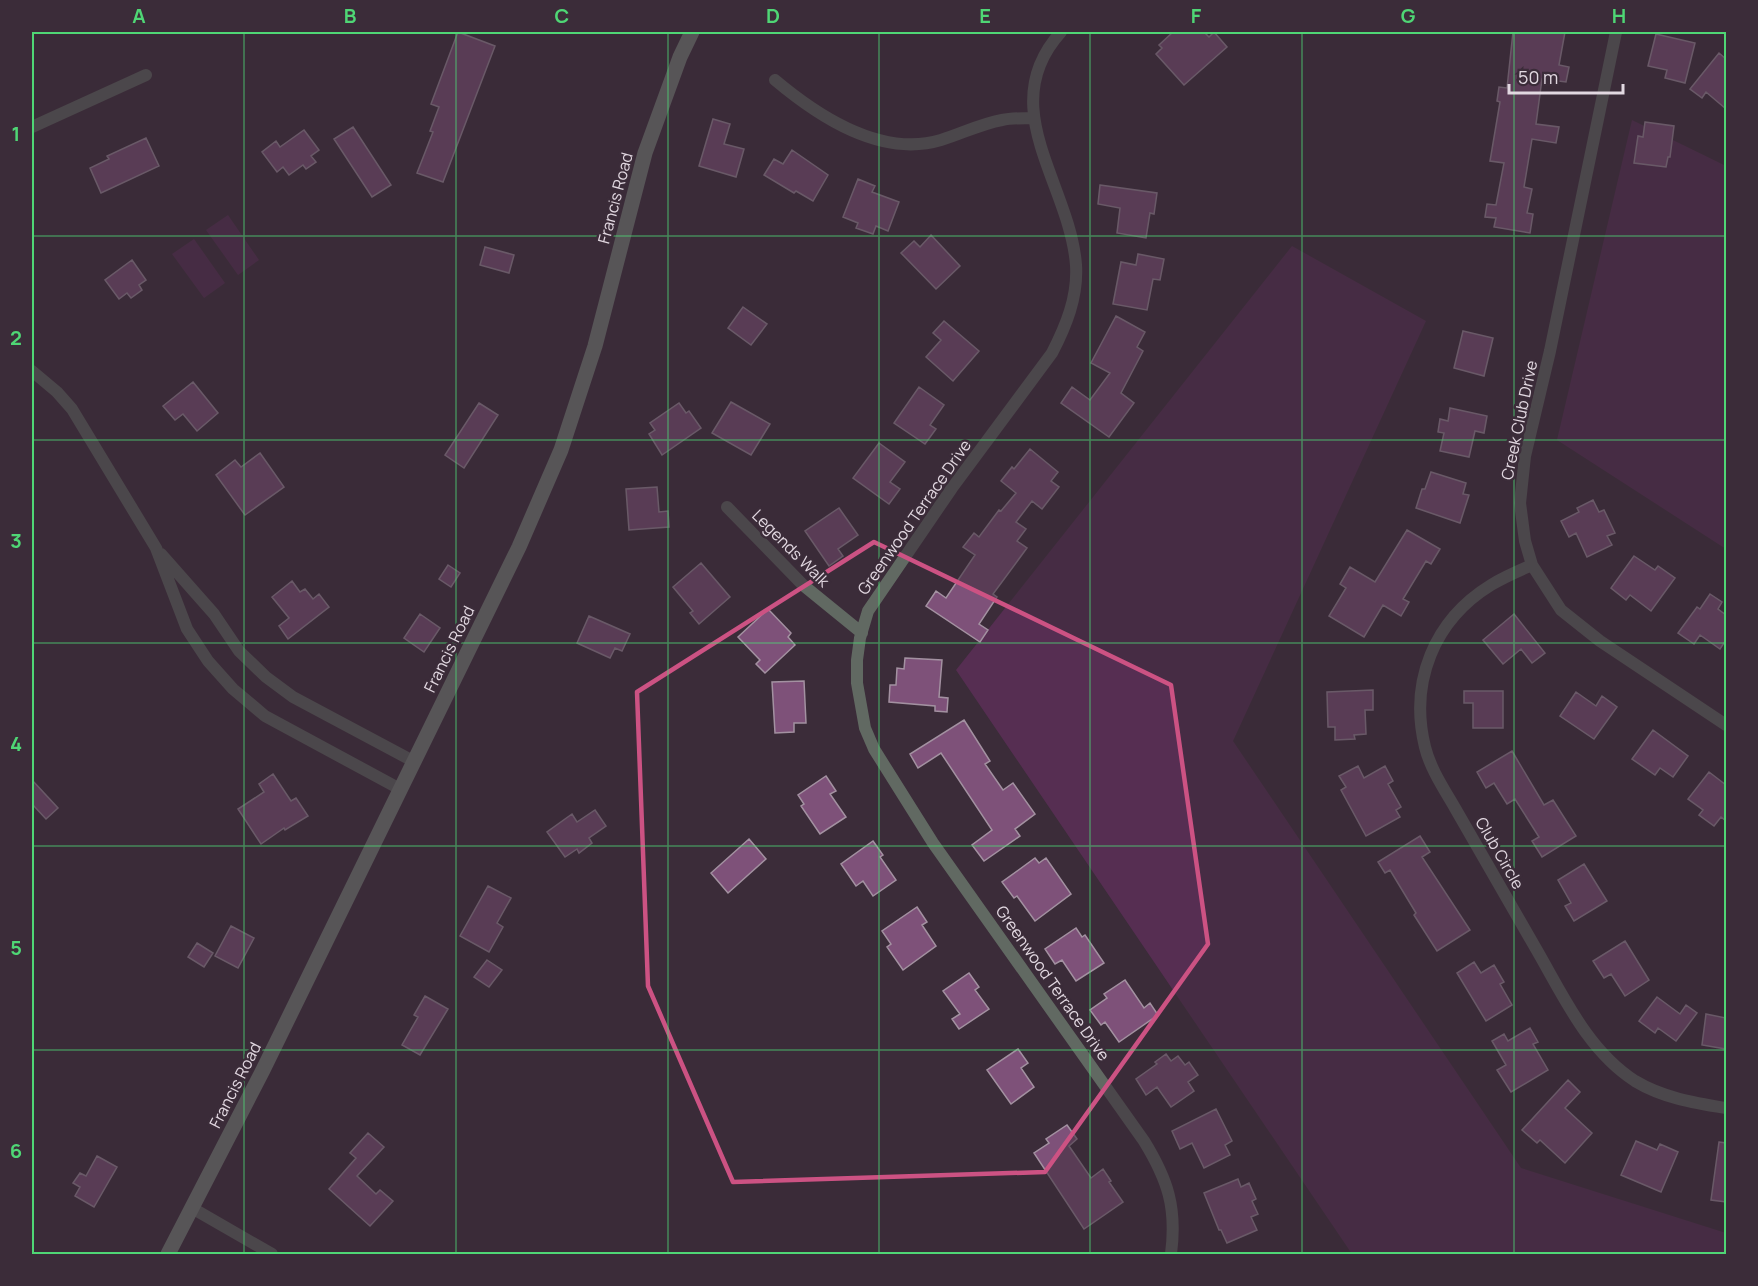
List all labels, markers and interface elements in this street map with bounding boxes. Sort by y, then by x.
text: A [132,2,146,29]
text: B [344,2,357,29]
text: C [555,2,569,29]
text: D [766,2,780,29]
text: E [979,2,991,29]
text: F [1191,2,1202,29]
text: G [1401,2,1416,29]
text: H [1612,2,1626,29]
scale bar [1509,57,1623,95]
text: 50 m [1518,65,1558,89]
text: 1 [12,120,20,147]
street label: Francis Road [592,150,638,246]
text: 2 [10,324,22,351]
street label: Creek Club Drive [1496,358,1542,482]
street label: Greenwood Terrace Drive [852,435,976,599]
street label: Legends Walk [747,504,835,592]
text: 3 [10,527,22,554]
street label: Francis Road [419,602,479,696]
text: 4 [10,730,22,757]
street label: Club Circle [1471,813,1529,893]
street label: Greenwood Terrace Drive [991,901,1115,1065]
text: 5 [10,934,22,961]
street label: Francis Road [204,1038,266,1132]
text: 6 [10,1137,22,1164]

